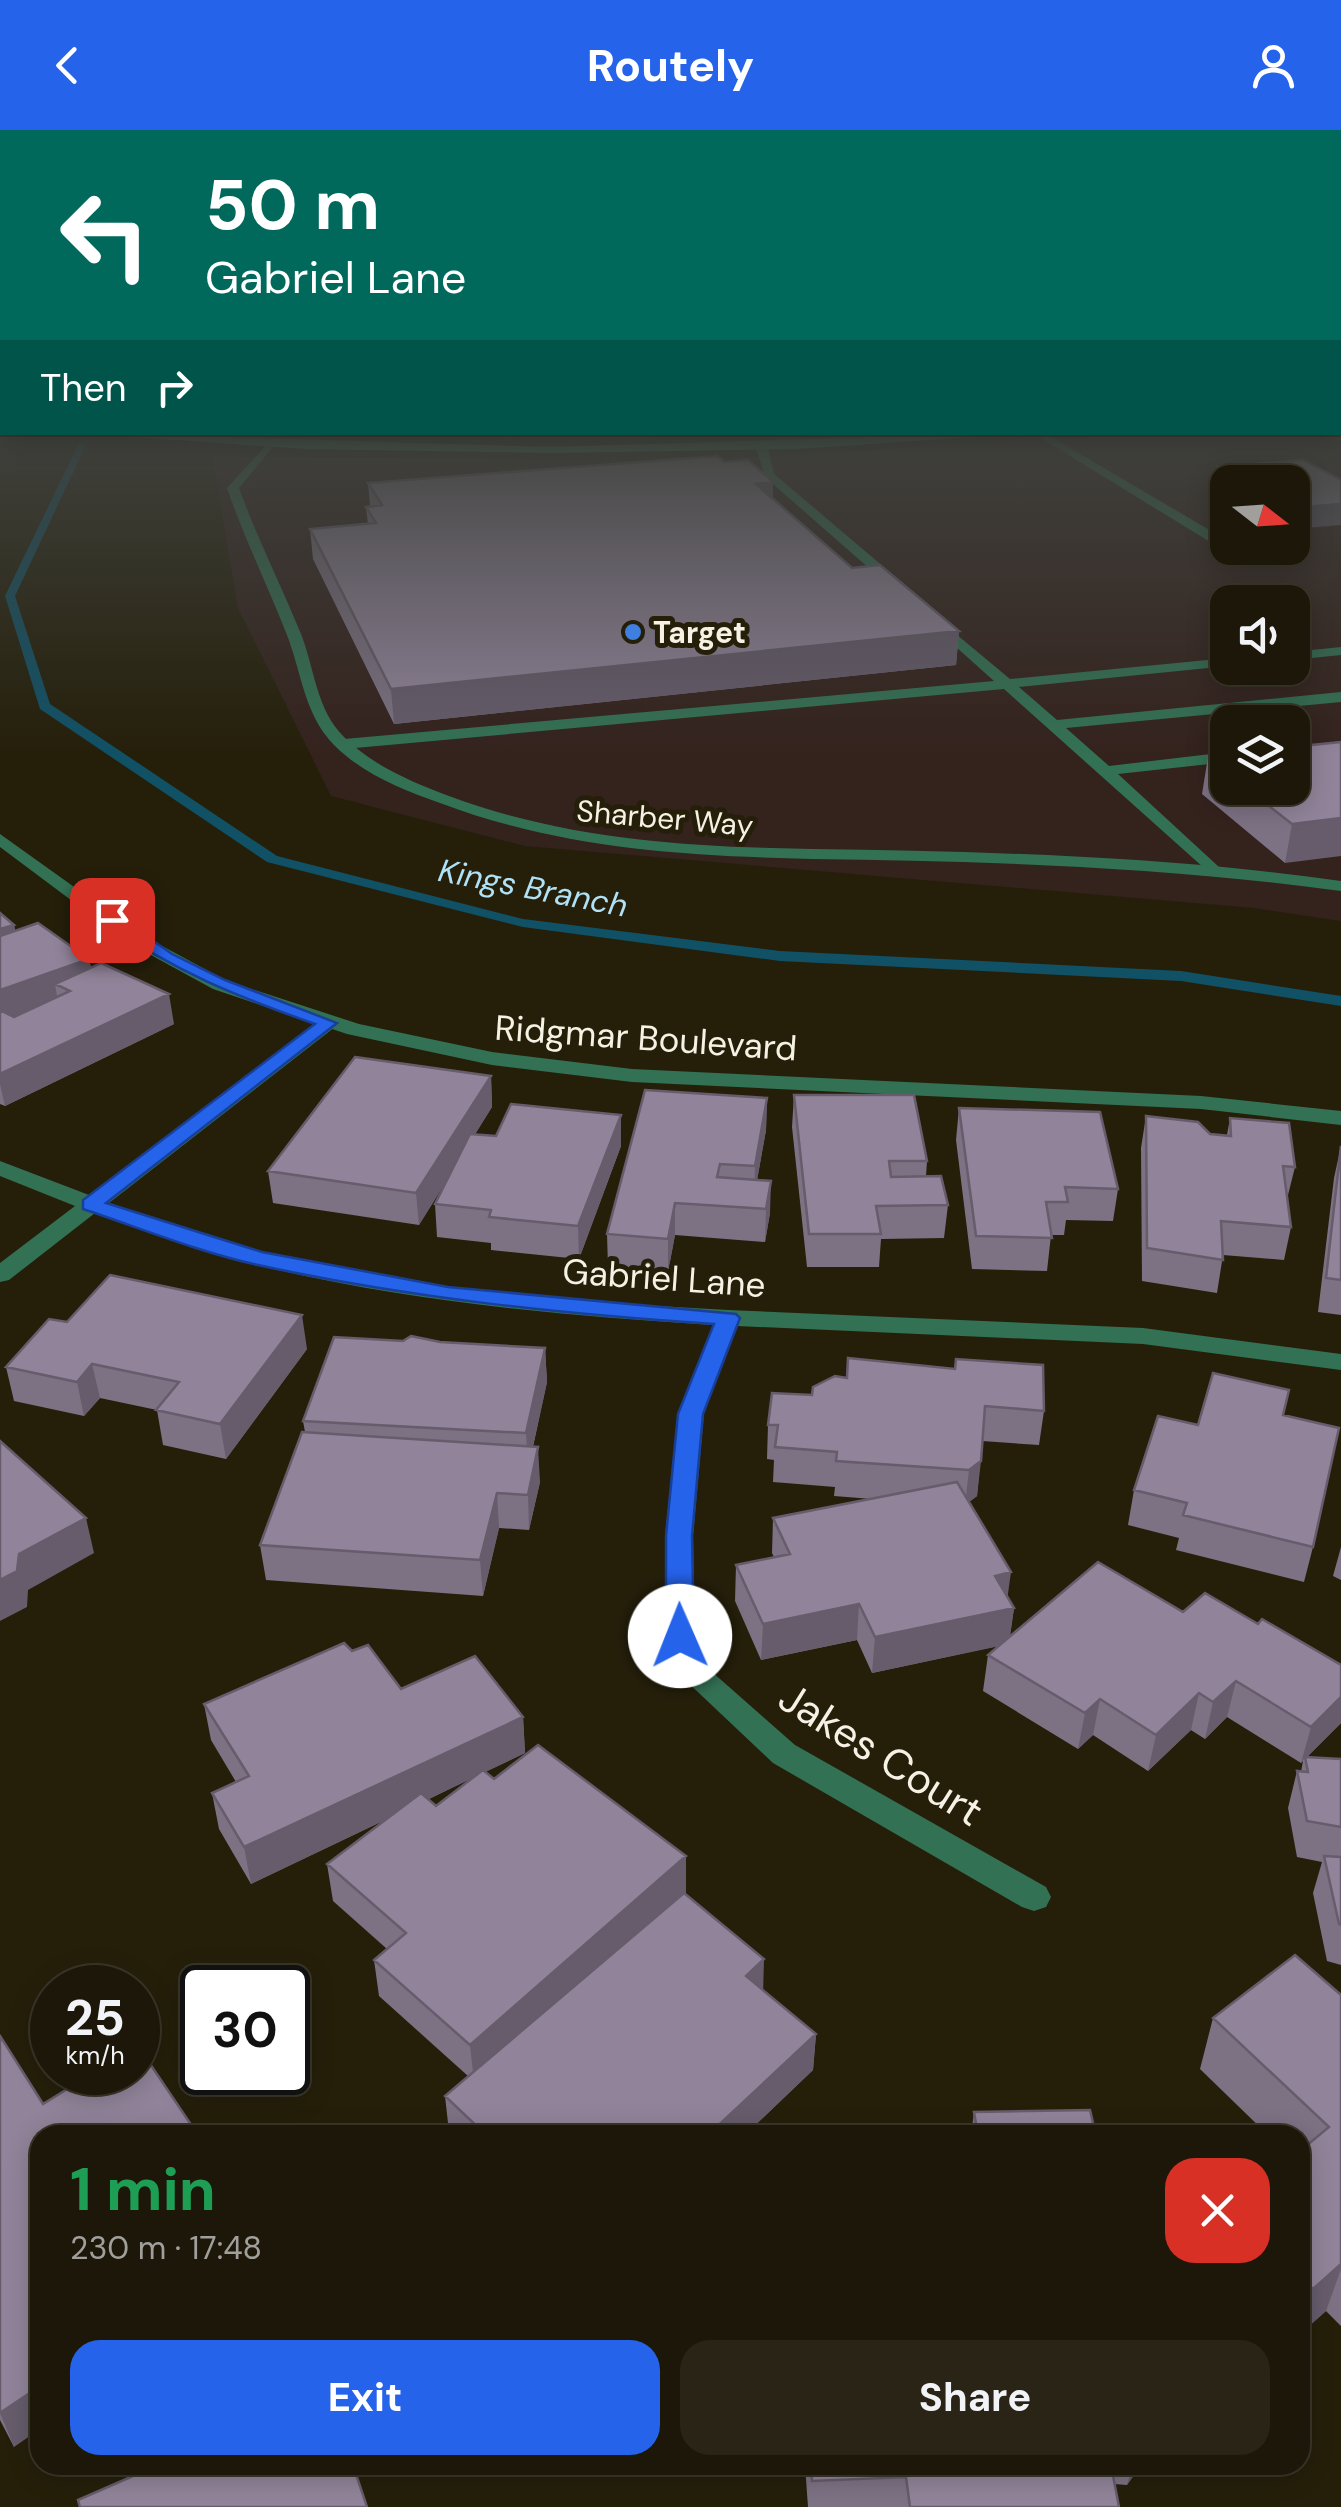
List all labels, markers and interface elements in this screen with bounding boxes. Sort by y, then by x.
text: Routely [587,36,754,95]
icon: back [40,38,95,93]
icon: person [1246,38,1301,93]
text: 50 m [205,160,380,251]
icon: left [40,170,170,300]
text: Gabriel Lane [205,248,466,307]
icon: right [147,360,202,415]
text: Then [40,363,127,413]
north arrow [1210,465,1310,565]
map controls [1210,465,1310,805]
button: sound [1210,585,1310,685]
place label: Target [653,613,746,652]
marker: Target [622,621,644,643]
button: layers [1210,705,1310,805]
street label: Sharber Way [575,791,755,845]
water label: Kings Branch [435,849,631,927]
pin [70,878,155,963]
icon: arrive [85,893,140,948]
street label: Ridgmar Boulevard [493,1004,799,1072]
street label: Gabriel Lane [561,1248,767,1308]
position arrow [628,1584,732,1688]
street label: Jakes Court [769,1670,993,1838]
speed limit sign: 30 [180,1965,310,2095]
text: 25 [65,1985,125,2051]
text: km/h [65,2039,125,2072]
text: 1 min [70,2150,216,2229]
button: close [1165,2158,1270,2263]
text: 230 m · 17:48 [70,2227,262,2269]
button: Exit [70,2340,660,2455]
button: Share [680,2340,1270,2455]

